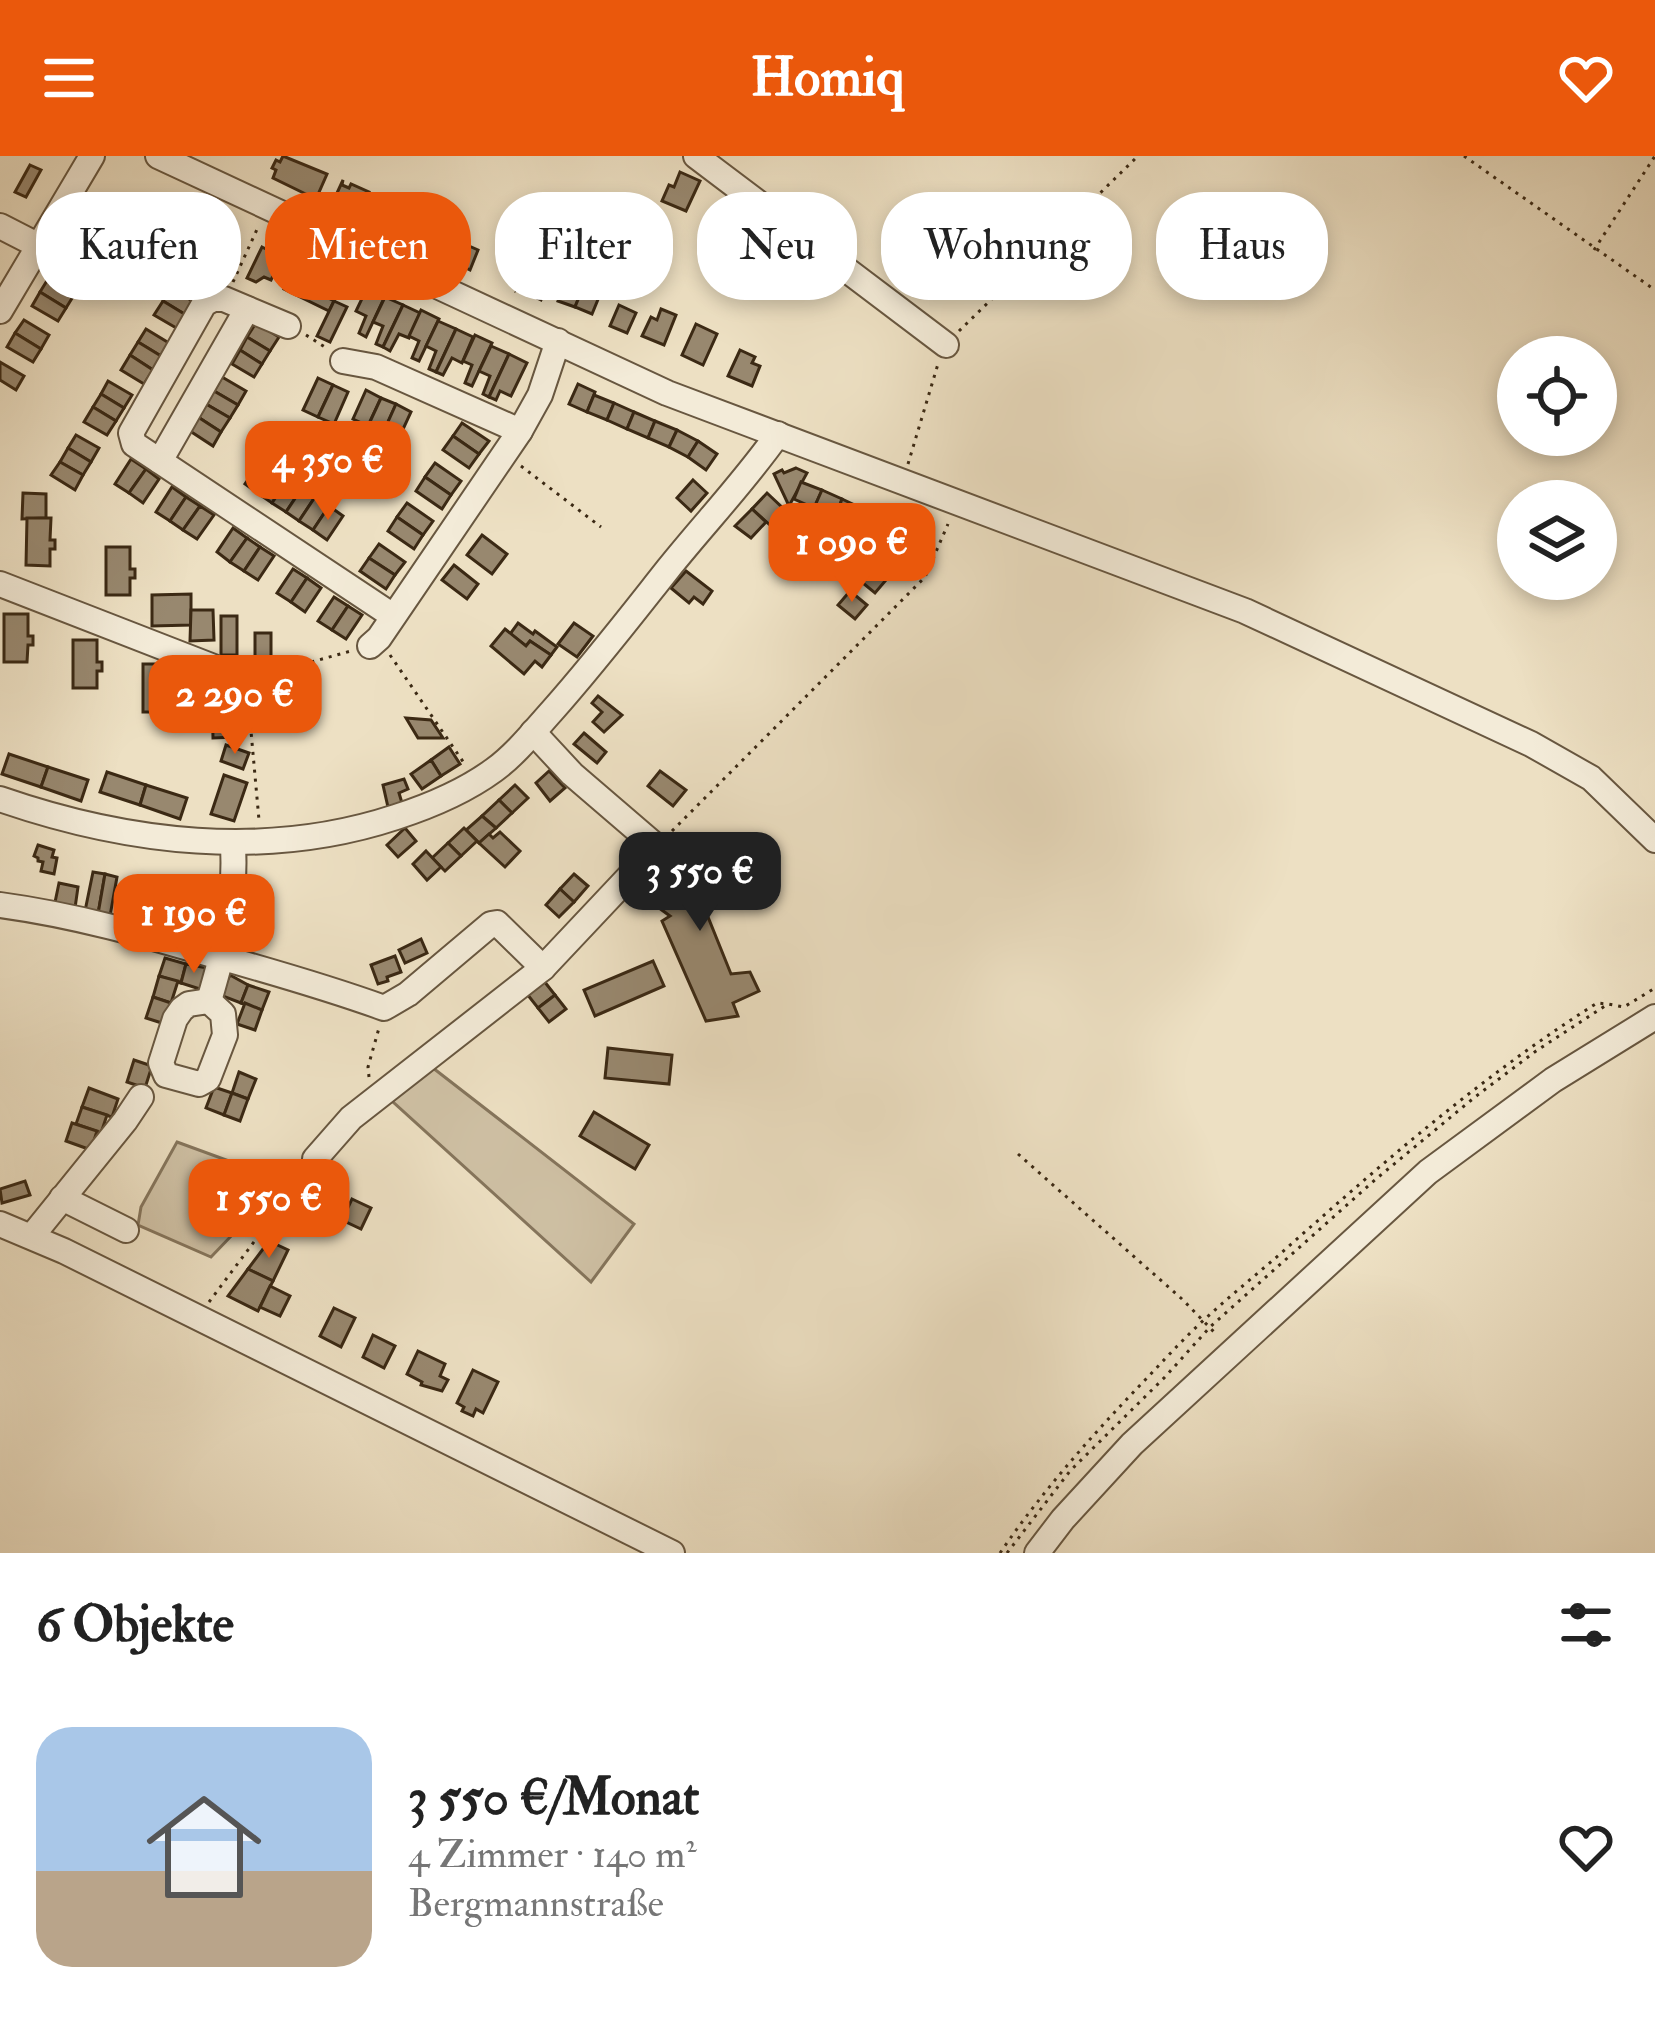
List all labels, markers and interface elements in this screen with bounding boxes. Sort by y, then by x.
text: Homiq [751,44,904,112]
icon: menu [36,45,102,111]
icon: heart [1553,45,1619,111]
chip: Kaufen [36,192,241,300]
chip: Mieten [265,192,471,300]
chip: Filter [495,192,673,300]
chip: Neu [697,192,857,300]
chip: Wohnung [881,192,1132,300]
chip: Haus [1156,192,1328,300]
map controls [1497,336,1617,600]
button: locate [1497,336,1617,456]
pin: 4 350 € [217,421,439,523]
text: 4 350 € [272,435,384,484]
button: layers [1497,480,1617,600]
pin: 1 090 € [741,503,963,605]
text: 1 090 € [795,517,909,566]
pin: 2 290 € [124,655,346,757]
text: 2 290 € [176,669,294,718]
pin: 3 550 € [589,832,811,934]
text: 3 550 € [646,846,754,895]
pin: 1 190 € [83,874,305,976]
text: 1 190 € [141,888,247,937]
pin: 1 550 € [158,1159,380,1261]
text: 1 550 € [215,1173,323,1222]
icon: filters [1553,1592,1619,1658]
text: 6 Objekte [36,1593,234,1657]
text: 3 550 €/Monat [408,1766,699,1830]
icon: home [132,1775,276,1919]
icon: heart [1553,1814,1619,1880]
text: 4 Zimmer · 140 m² [408,1830,697,1879]
text: Bergmannstraße [408,1879,664,1928]

